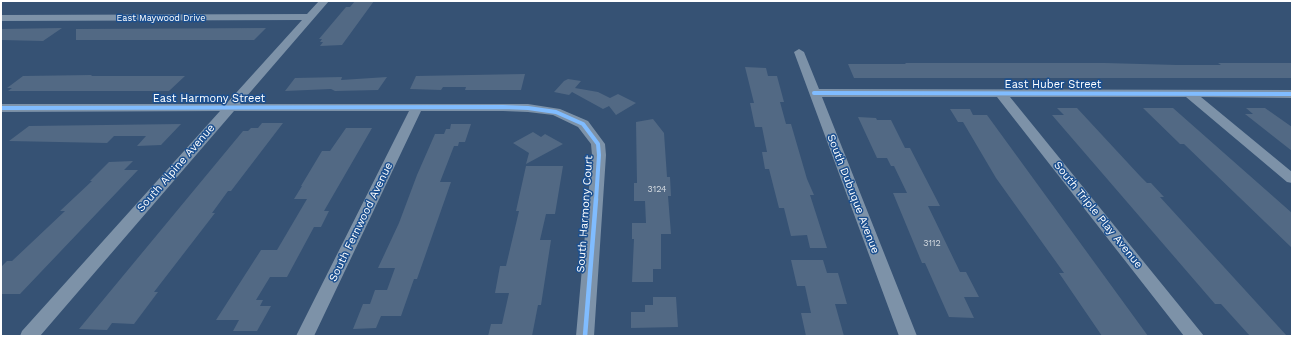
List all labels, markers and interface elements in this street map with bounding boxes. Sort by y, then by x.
street label: East Maywood Drive [117,13,205,23]
street label: East Huber Street [1005,78,1101,92]
street label: East Harmony Street [153,92,265,106]
street label: South Alpine Avenue [134,121,218,215]
street label: South Dubuque Avenue [824,132,882,256]
street label: South Harmony Court [574,155,596,273]
street label: South Triple Play Avenue [1051,159,1145,271]
street label: South Fernwood Avenue [326,160,396,284]
house number: 3124 [647,184,667,194]
house number: 3112 [923,238,941,248]

